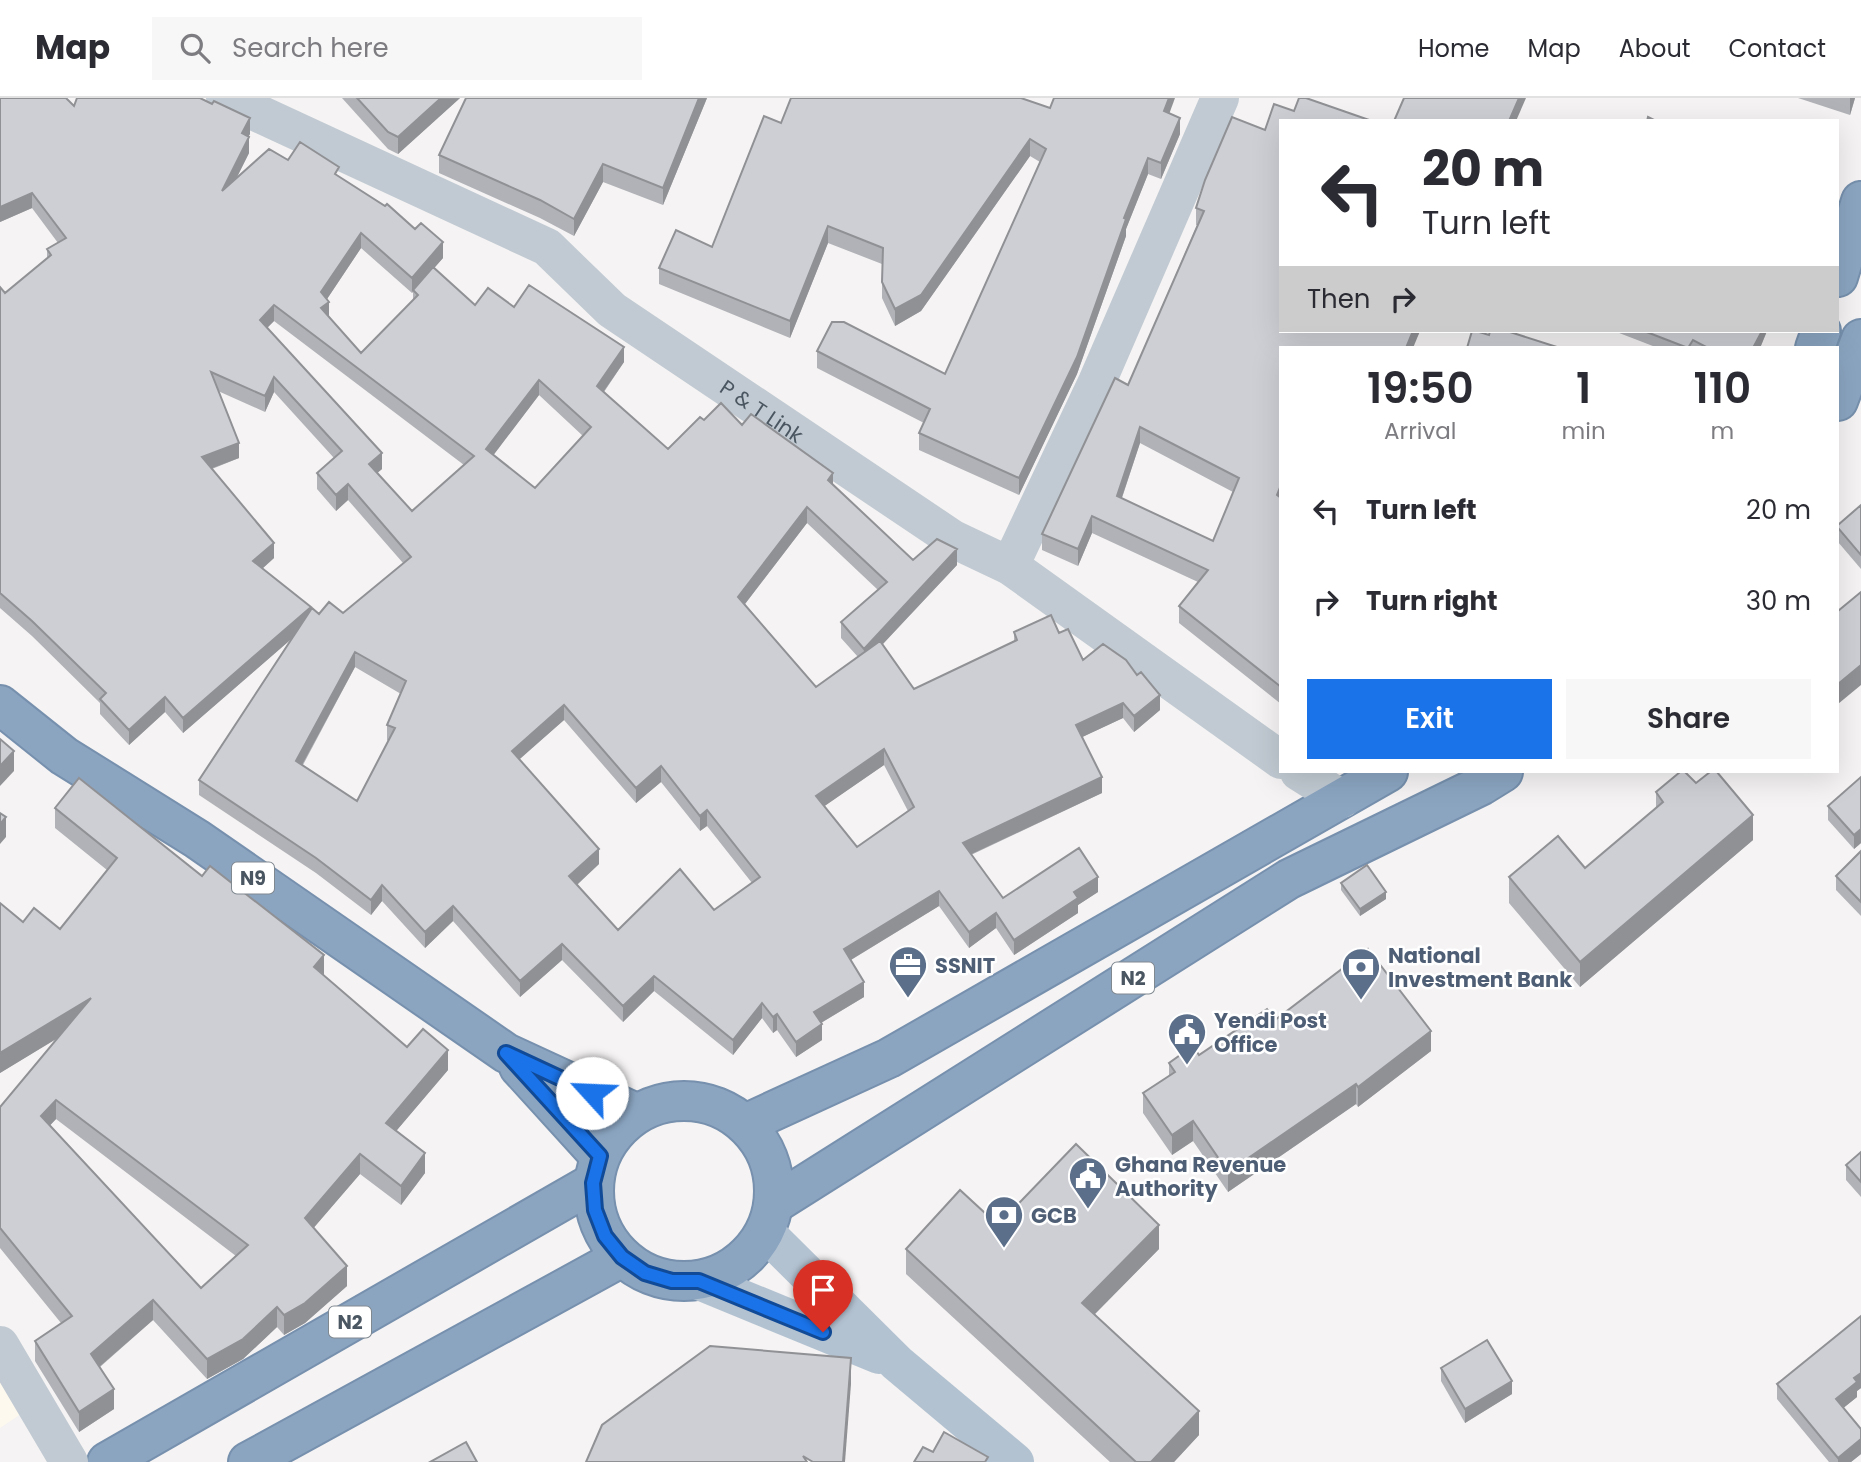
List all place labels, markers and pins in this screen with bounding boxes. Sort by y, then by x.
place label: National Investment Bank [1388,941,1572,994]
office icon: SSNIT [887,944,929,999]
bank icon: National Investment Bank [1340,946,1382,1001]
place label: SSNIT [935,951,995,980]
place label: Yendi Post Office [1214,1006,1327,1059]
public building icon: Yendi Post Office [1166,1011,1208,1066]
place label: Ghana Revenue Authority [1115,1150,1286,1203]
public building icon: Ghana Revenue Authority [1067,1155,1109,1210]
bank icon: GCB [983,1194,1025,1249]
place label: GCB [1031,1201,1077,1230]
pin [793,1260,853,1332]

